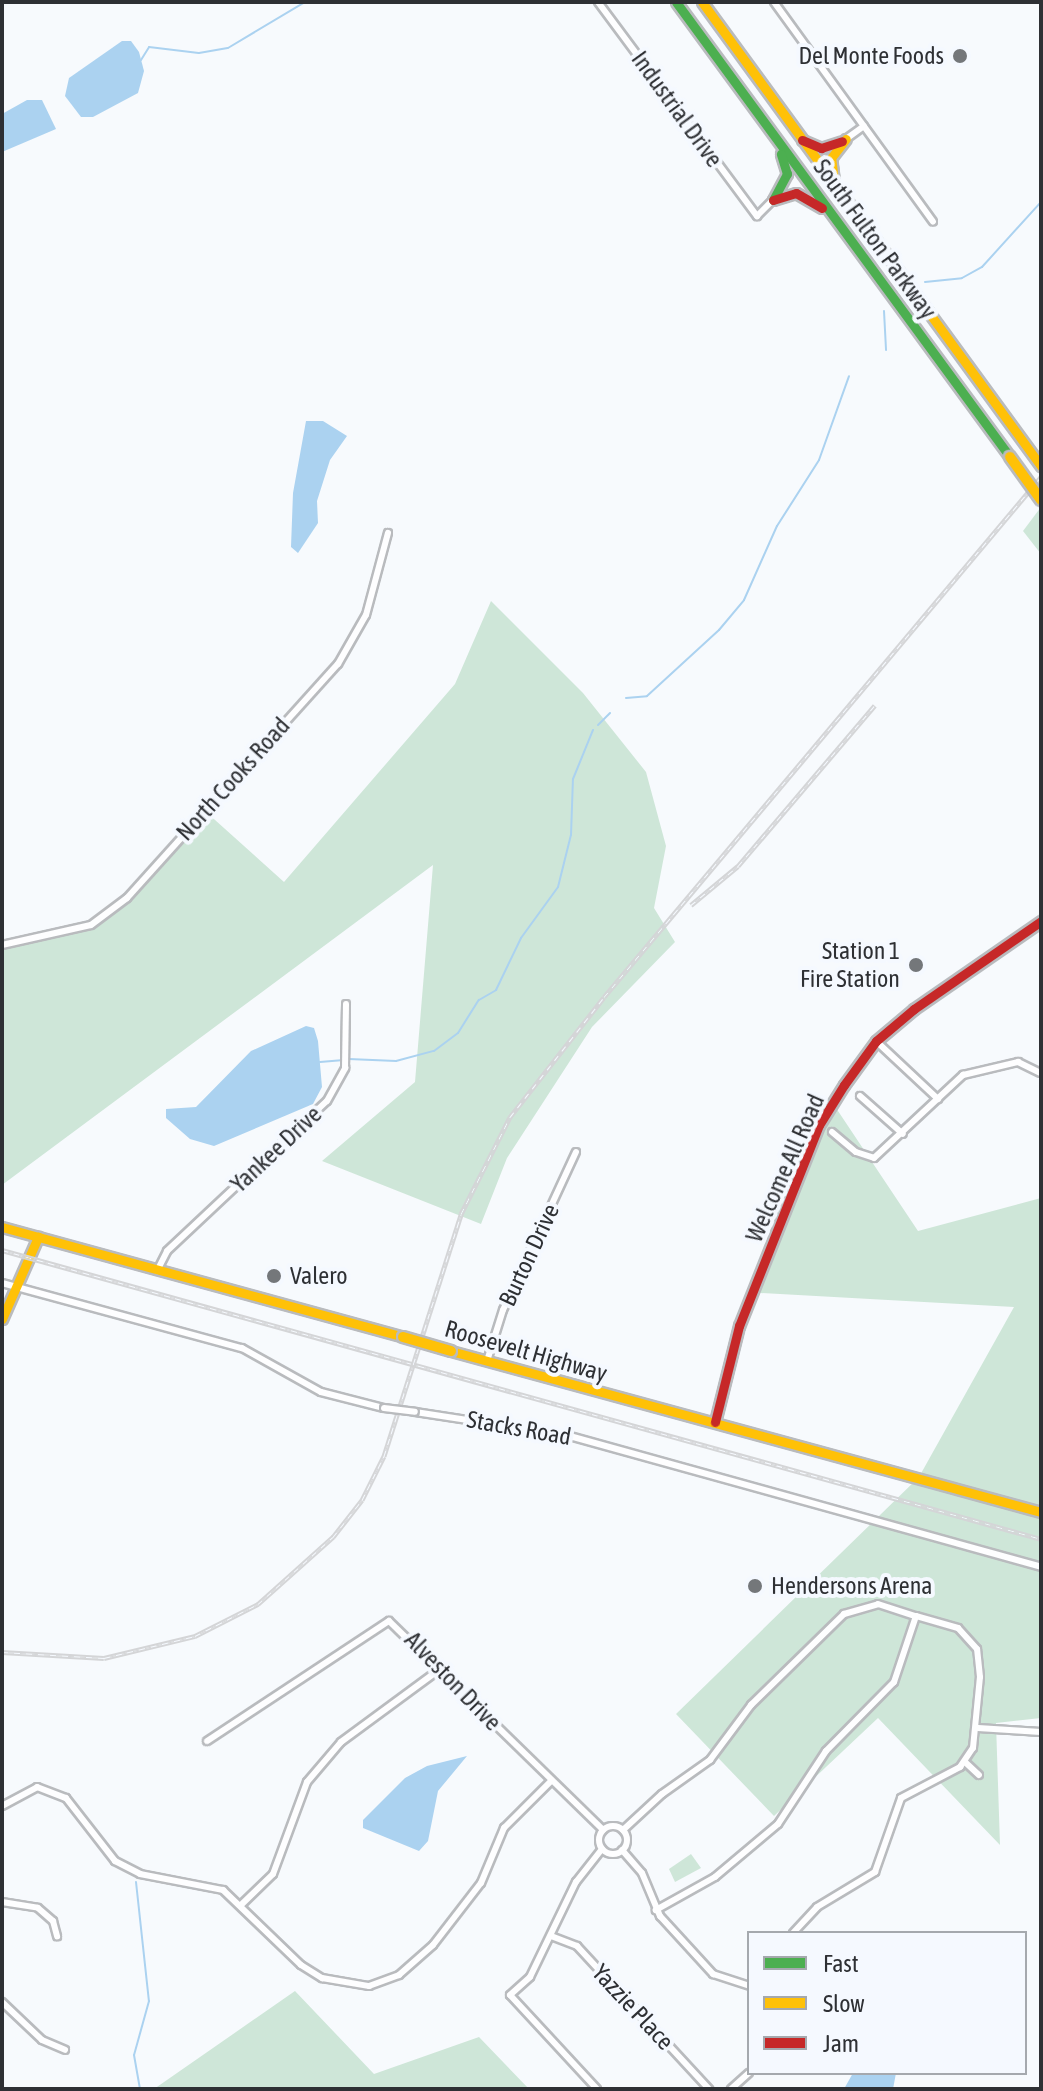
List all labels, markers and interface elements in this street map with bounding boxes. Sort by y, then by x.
place label: Del Monte Foods [799,42,944,70]
street label: Industrial Drive [625,45,729,173]
marker: Del Monte Foods [951,47,969,65]
street label: South Fulton Parkway [807,154,943,324]
street label: North Cooks Road [170,712,296,846]
place label: Station 1 Fire Station [800,937,900,993]
marker: Station 1 Fire Station [907,956,925,974]
street label: Welcome All Road [740,1090,830,1246]
street label: Yankee Drive [225,1100,327,1198]
street label: Burton Drive [493,1199,565,1311]
place label: Valero [290,1262,348,1290]
marker: Valero [265,1267,283,1285]
street label: Roosevelt Highway [442,1314,610,1388]
street label: Stacks Road [465,1405,573,1451]
place label: Hendersons Arena [771,1572,933,1600]
marker: Hendersons Arena [746,1577,764,1595]
street label: Alveston Drive [399,1626,507,1736]
legend [747,1931,1027,2075]
text: Fast [823,1950,859,1977]
street label: Yazzie Place [586,1958,680,2056]
text: Slow [823,1990,865,2017]
text: Jam [823,2030,859,2057]

